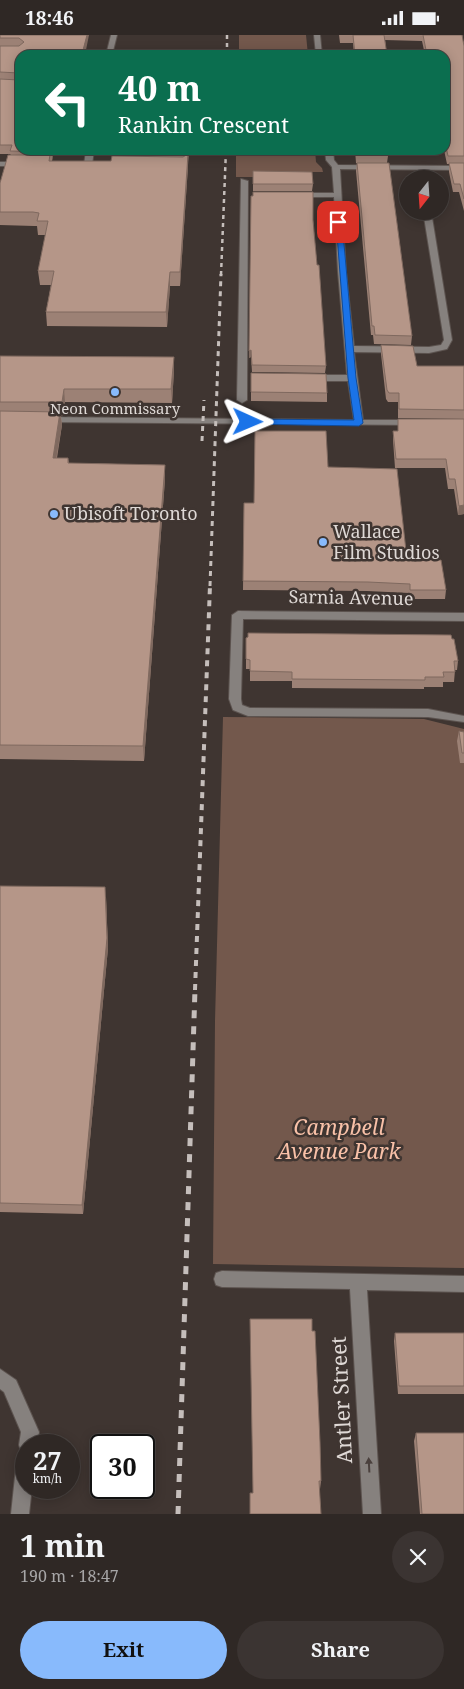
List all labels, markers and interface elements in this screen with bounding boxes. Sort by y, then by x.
text: 18:46 [25,5,74,31]
text: 40 m [118,64,201,111]
icon: left [35,70,100,135]
text: Rankin Crescent [118,109,289,139]
north arrow [399,170,449,220]
map controls [399,170,449,220]
pin [317,201,359,243]
icon: arrive [324,208,352,236]
marker: Neon Commissary [109,386,121,398]
position arrow [221,395,273,447]
place label: Neon Commissary [50,398,181,418]
place label: Ubisoft Toronto [64,501,198,525]
marker: Ubisoft Toronto [48,508,60,520]
place label: Wallace Film Studios [333,519,440,564]
marker: Wallace Film Studios [317,536,329,548]
street label: Sarnia Avenue [288,584,414,610]
park label: Campbell Avenue Park [275,1113,402,1165]
street label: Antler Street [324,1336,358,1464]
speed limit sign: 30 [90,1434,155,1499]
text: 27 [33,1443,62,1477]
one-way arrow [364,1457,372,1473]
text: km/h [33,1470,62,1487]
text: 1 min [20,1525,105,1566]
button: close [392,1531,444,1583]
text: 190 m · 18:47 [20,1565,119,1587]
button: Exit [20,1621,227,1679]
button: Share [237,1621,444,1679]

